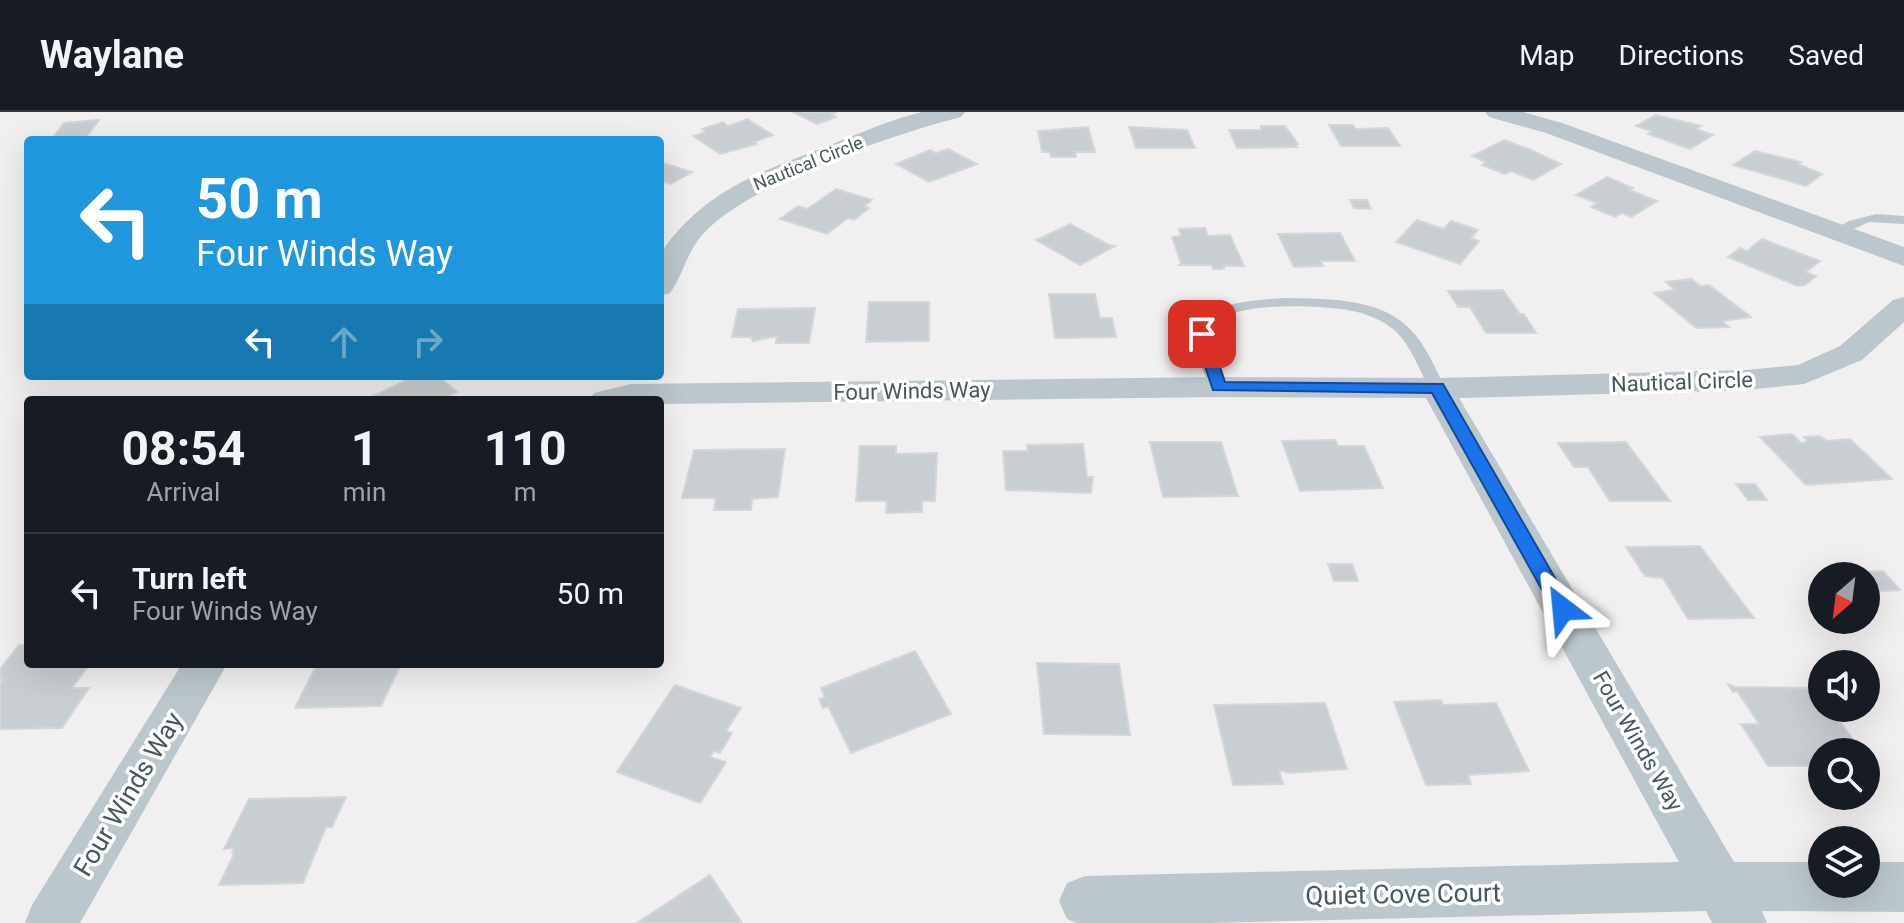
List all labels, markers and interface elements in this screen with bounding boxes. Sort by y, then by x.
text: Waylane [40,33,184,77]
text: Map [1519,39,1575,72]
text: Directions [1619,39,1744,72]
text: Saved [1788,39,1864,72]
street label: Nautical Circle [750,131,866,195]
text: 50 m [196,166,323,232]
icon: left [64,168,168,272]
text: Four Winds Way [196,233,453,275]
pin [1168,300,1236,368]
icon: arrive [1180,312,1224,356]
icon: left [238,320,282,364]
icon: ahead [322,320,366,364]
icon: right [406,320,450,364]
street label: Nautical Circle [1611,367,1753,397]
street label: Four Winds Way [833,377,991,405]
text: 08:54 [122,420,245,477]
text: 1 [351,420,378,477]
text: 110 [484,420,566,477]
text: Arrival [147,477,220,507]
text: min [343,477,386,507]
text: m [514,477,537,507]
text: Turn left [132,561,247,596]
north arrow [1808,562,1880,634]
map controls [1808,562,1880,898]
position arrow [1521,567,1605,651]
icon: left [64,571,108,615]
text: 50 m [557,576,624,611]
text: Four Winds Way [132,596,318,626]
button: sound [1808,650,1880,722]
street label: Four Winds Way [1588,667,1688,816]
street label: Four Winds Way [67,707,189,881]
button: search [1808,738,1880,810]
button: layers [1808,826,1880,898]
street label: Quiet Cove Court [1305,877,1501,911]

